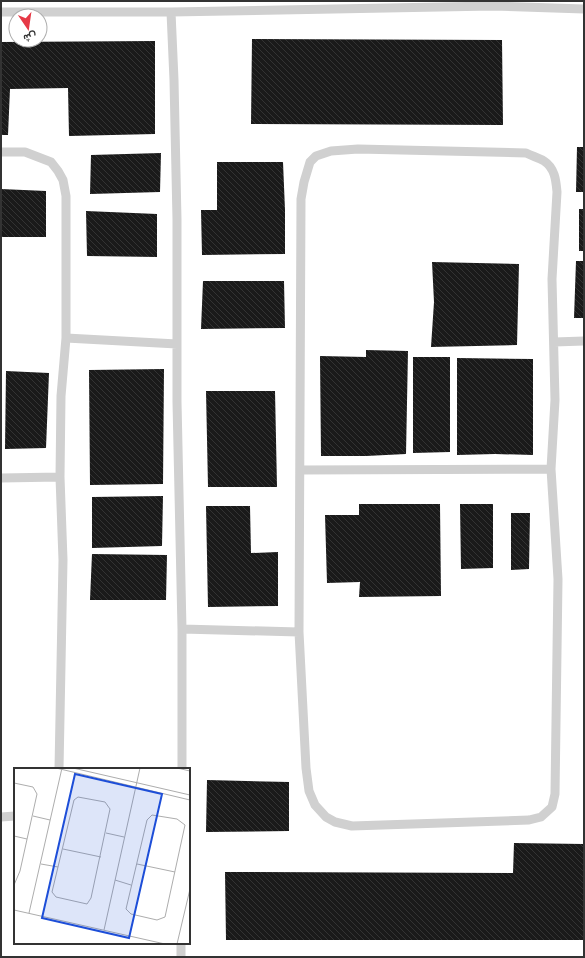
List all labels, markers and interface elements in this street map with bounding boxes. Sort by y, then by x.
north arrow [8,8,48,48]
text: ش [22,29,38,45]
inset map [14,768,190,944]

